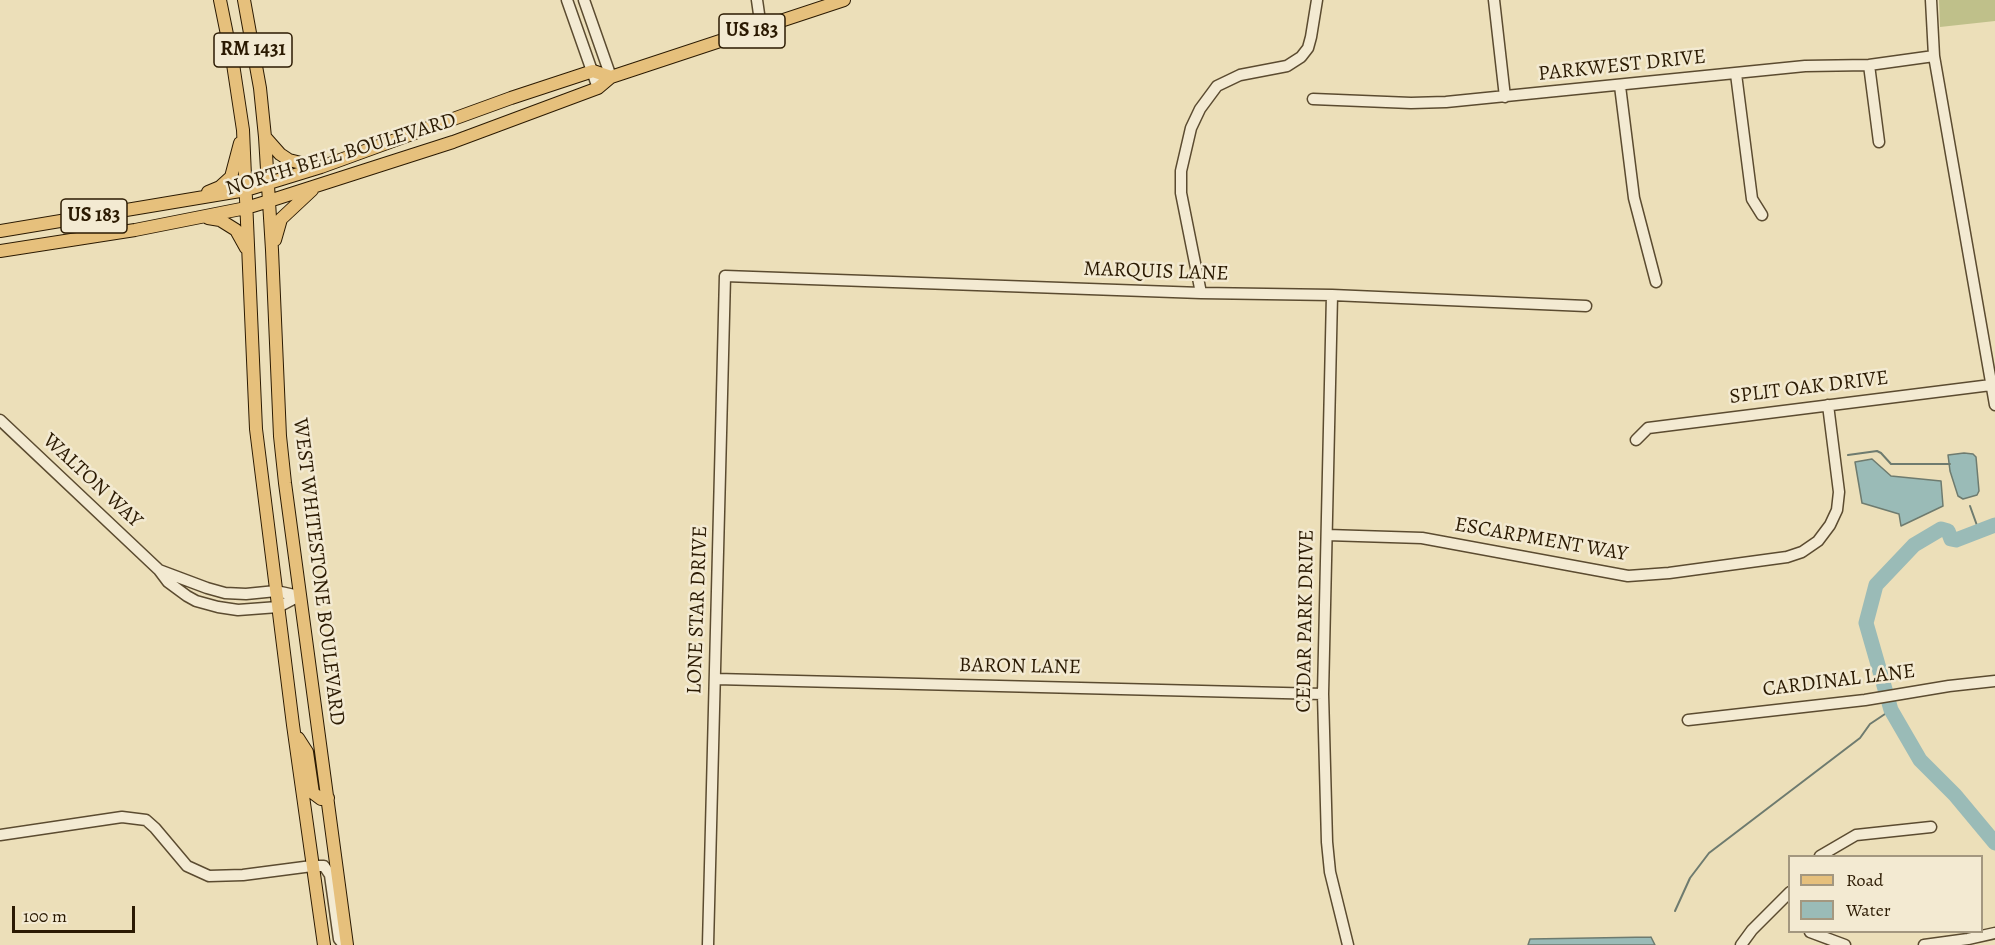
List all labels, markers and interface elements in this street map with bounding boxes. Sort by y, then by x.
road number: US 183 [719,14,785,48]
road number: RM 1431 [214,33,292,67]
street label: PARKWEST DRIVE [1537,45,1707,87]
street label: NORTH BELL BOULEVARD [223,108,459,202]
road number: US 183 [61,199,127,233]
street label: MARQUIS LANE [1083,257,1229,287]
street label: SPLIT OAK DRIVE [1728,366,1890,410]
street label: WEST WHITESTONE BOULEVARD [287,417,349,727]
street label: WALTON WAY [37,428,147,534]
street label: ESCARPMENT WAY [1453,512,1629,568]
street label: LONE STAR DRIVE [682,525,714,695]
street label: CEDAR PARK DRIVE [1292,529,1320,713]
street label: BARON LANE [959,653,1081,681]
street label: CARDINAL LANE [1761,659,1917,703]
legend [1788,855,1983,933]
text: Road [1846,868,1883,892]
scale bar [15,894,138,932]
text: Water [1846,898,1891,922]
text: 100 m [23,904,67,928]

